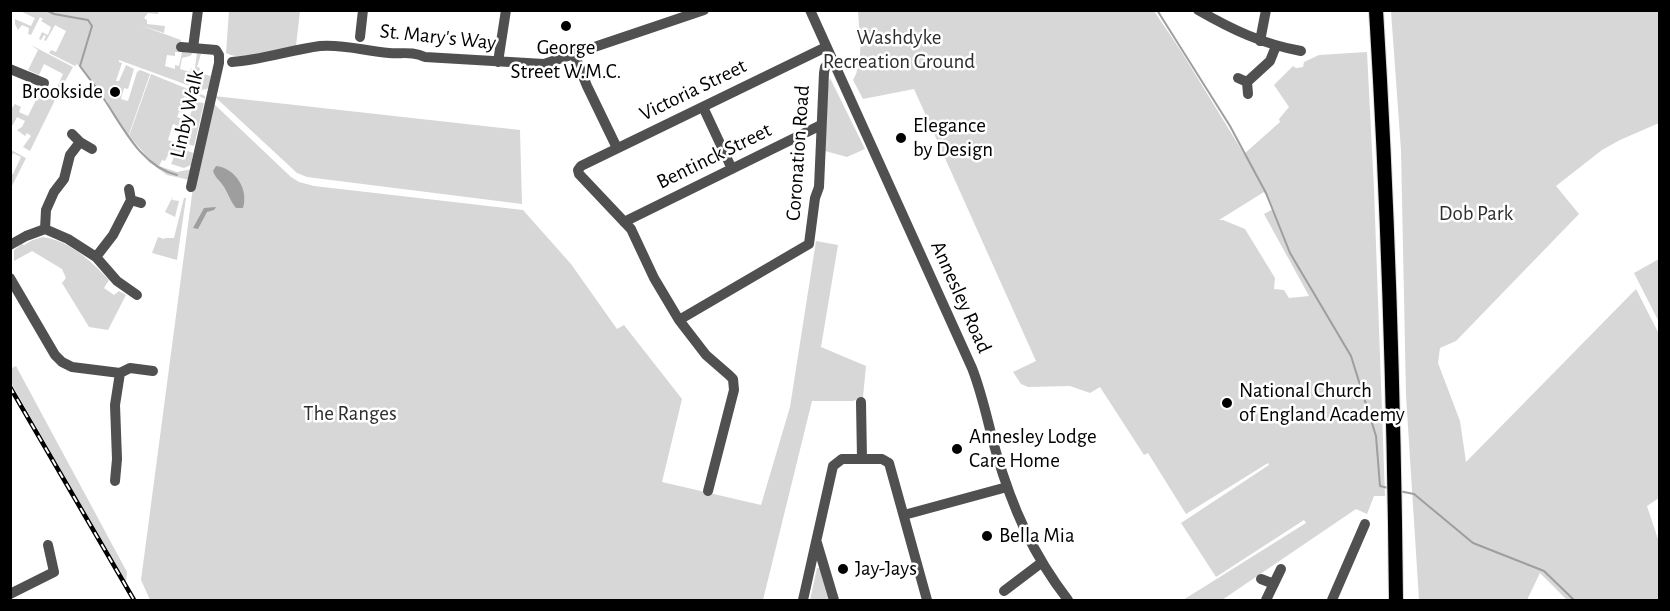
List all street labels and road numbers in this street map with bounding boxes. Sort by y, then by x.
street label: St. Mary's Way [379,18,497,56]
street label: Victoria Street [635,53,751,127]
street label: Linby Walk [165,67,209,161]
street label: Coronation Road [781,84,815,222]
street label: Bentinck Street [652,117,776,195]
street label: Annesley Road [925,237,997,357]

